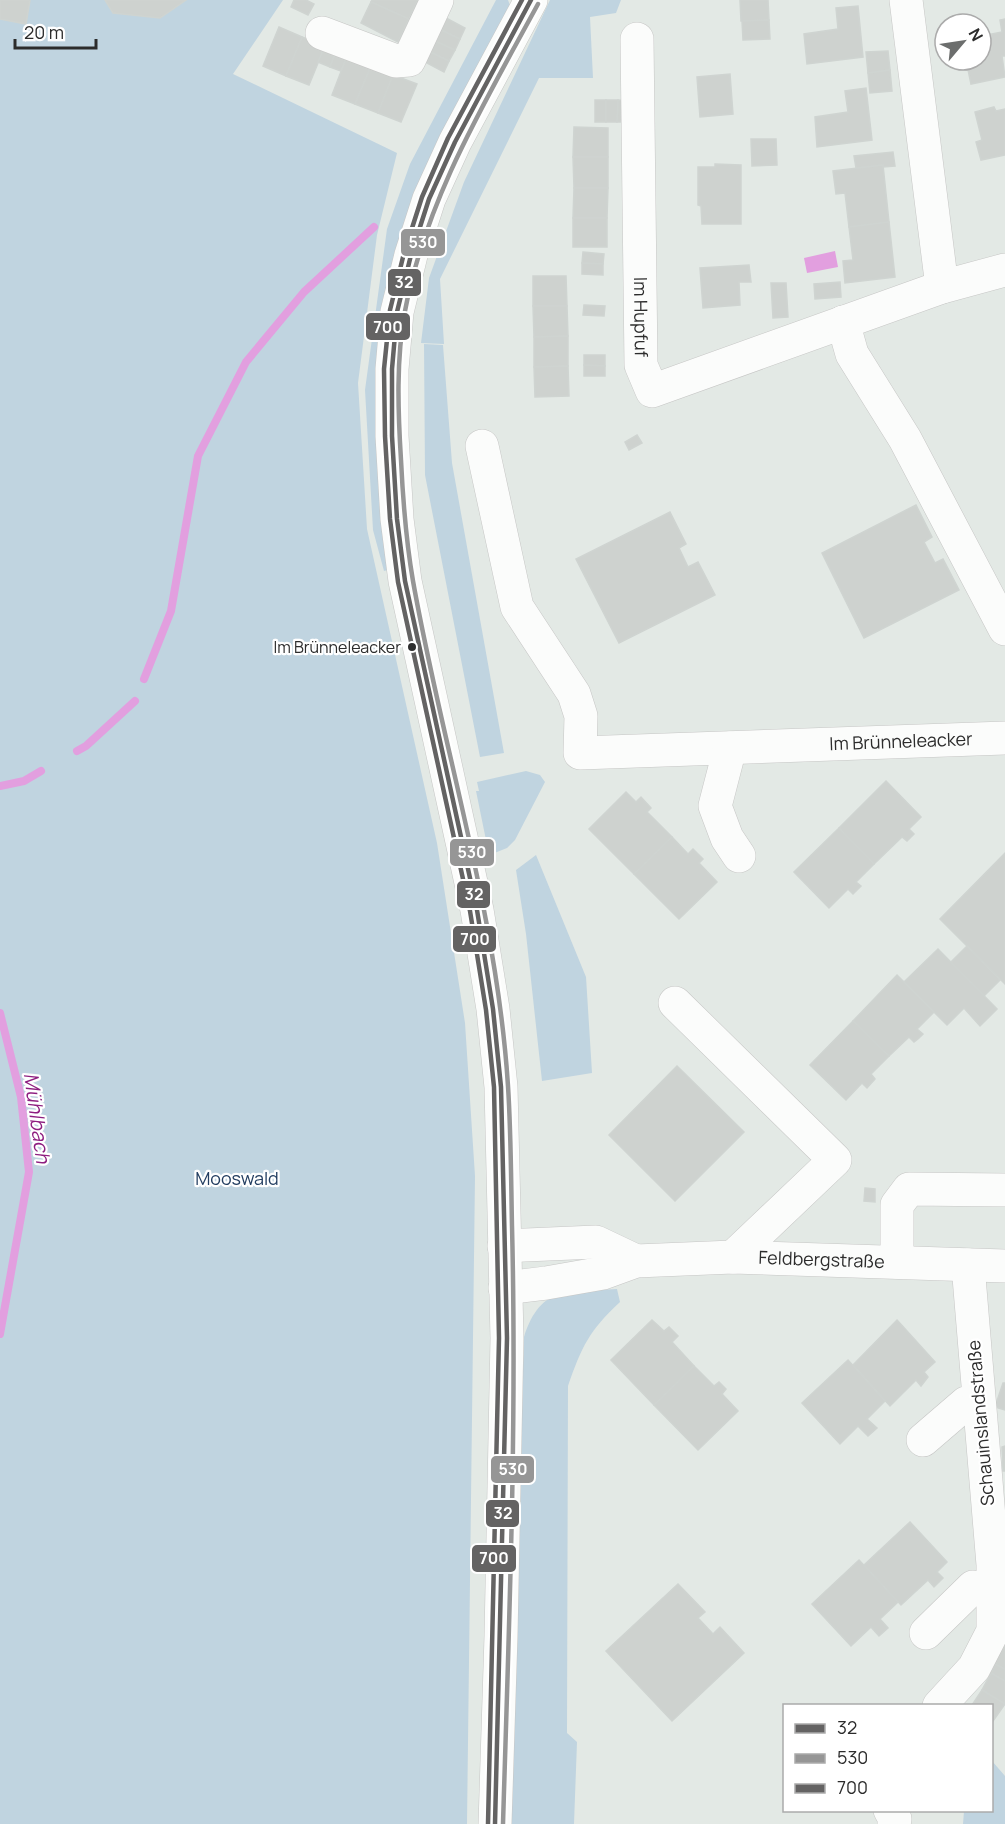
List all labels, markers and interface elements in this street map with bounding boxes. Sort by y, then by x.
scale bar [15,12,96,50]
north arrow [933,12,993,72]
text: 20 m [24,20,64,44]
text: N [964,24,989,45]
line badge: 530 [400,228,446,257]
text: 530 [408,231,438,253]
line badge: 32 [387,268,422,297]
text: 32 [395,271,413,293]
street label: Im Hupfuf [629,277,654,358]
line badge: 700 [365,312,411,341]
text: 700 [373,316,403,338]
place label: Im Brünneleacker [274,636,401,658]
marker: Im Brünneleacker [406,641,418,653]
street label: Im Brünneleacker [829,726,974,755]
line badge: 530 [449,838,495,867]
text: 530 [457,841,487,863]
line badge: 32 [456,880,491,909]
text: 32 [465,883,483,905]
line badge: 700 [452,925,497,953]
text: 700 [460,928,490,950]
water label: Mühlbach [18,1071,57,1166]
park label: Mooswald [195,1166,279,1190]
street label: Feldbergstraße [758,1245,885,1273]
street label: Schauinslandstraße [961,1339,999,1507]
line badge: 530 [490,1455,535,1484]
text: 530 [498,1458,528,1480]
line badge: 32 [485,1499,520,1528]
text: 32 [494,1502,512,1524]
line badge: 700 [471,1544,517,1573]
text: 700 [479,1547,509,1569]
legend [783,1704,993,1812]
text: 32 [837,1715,857,1739]
text: 530 [837,1745,868,1769]
text: 700 [837,1775,868,1799]

